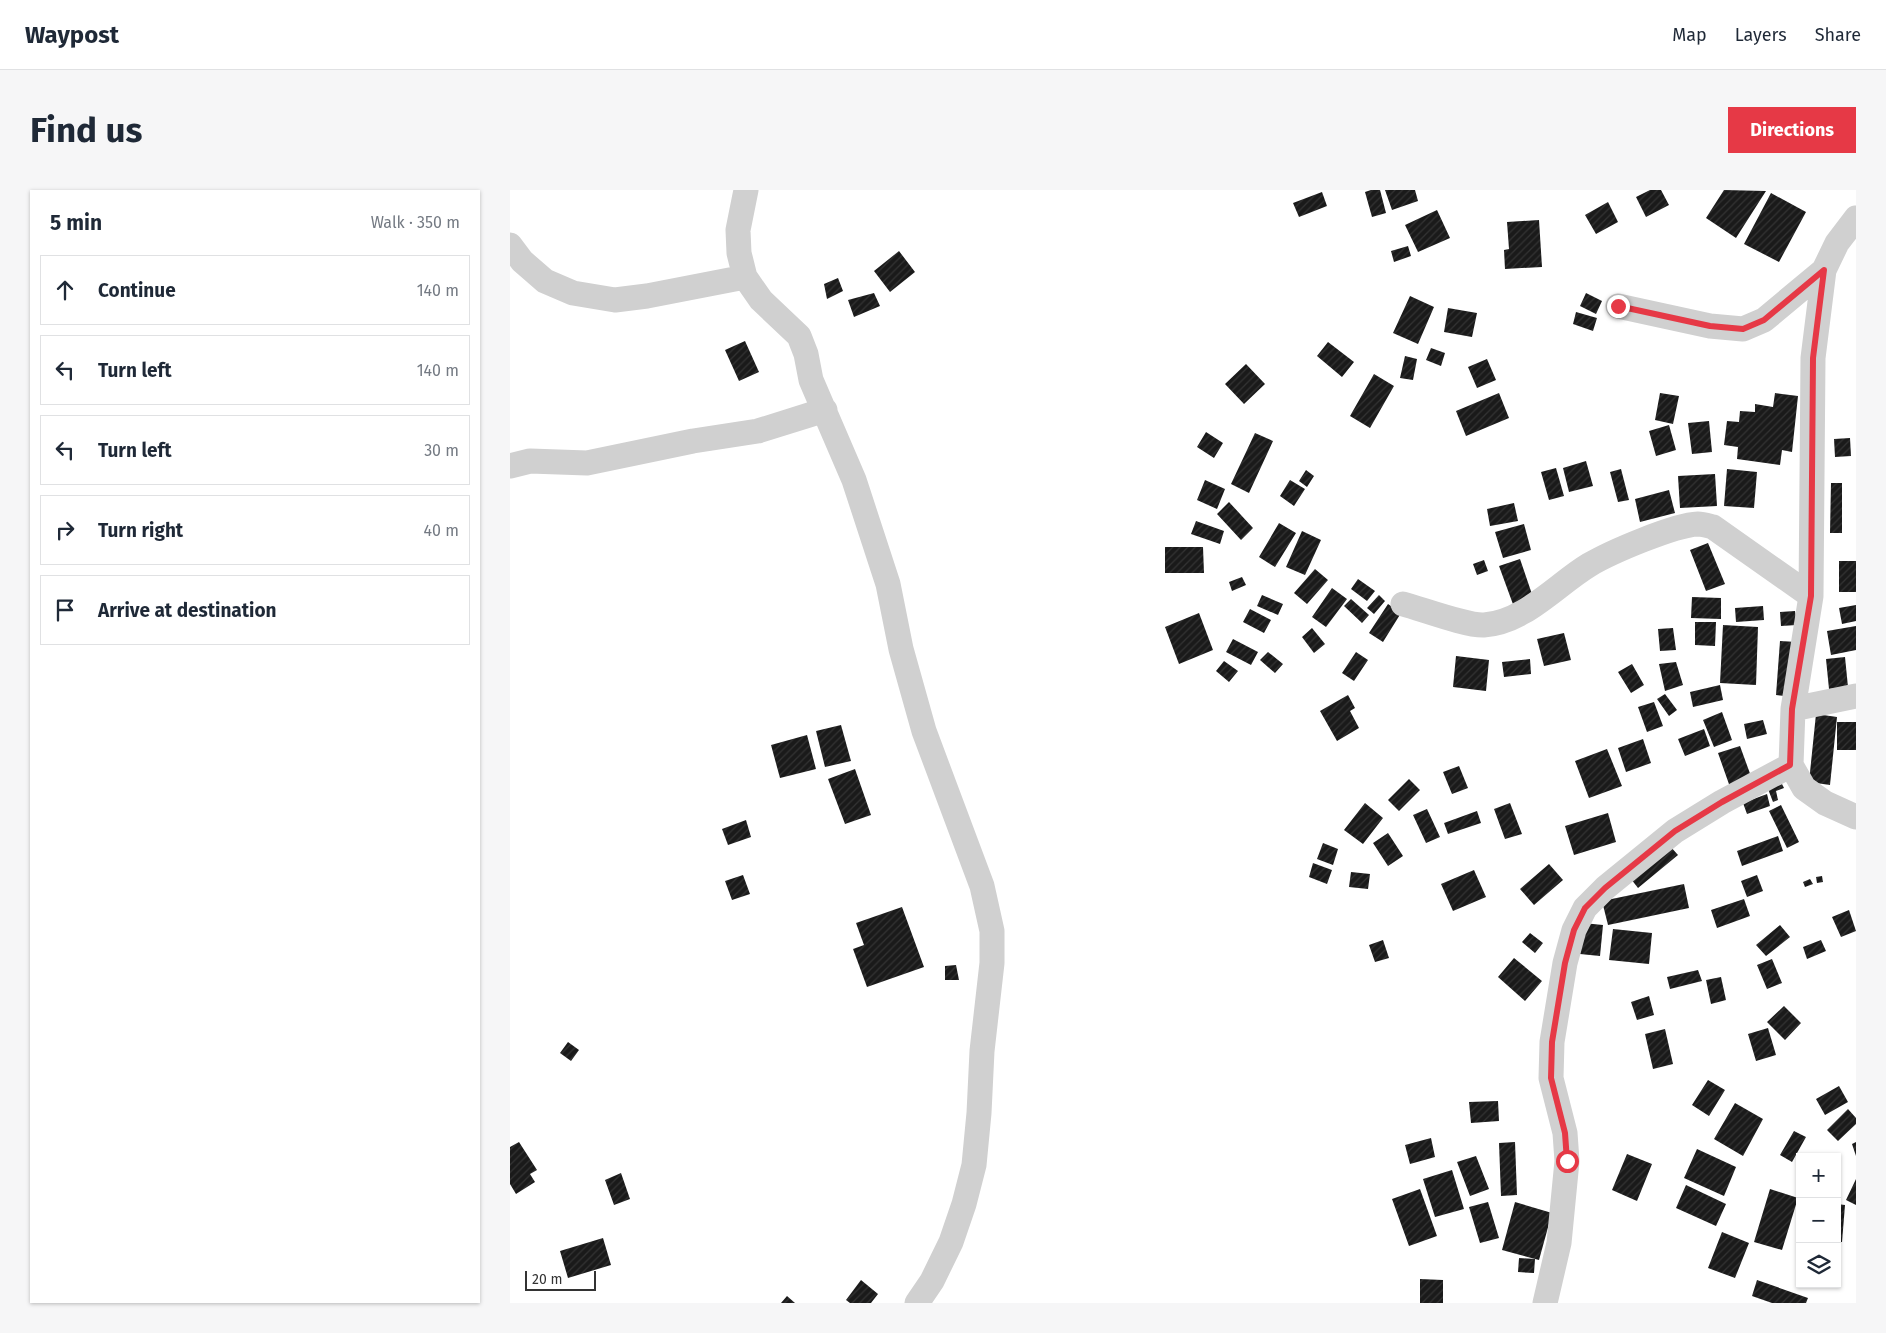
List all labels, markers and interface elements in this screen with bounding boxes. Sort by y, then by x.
text: Waypost [25,21,119,49]
text: Map [1672,24,1707,46]
text: Layers [1735,24,1787,46]
text: Share [1815,24,1861,46]
button: Directions [1728,107,1856,153]
text: Find us [30,109,142,151]
text: 5 min [50,210,102,236]
text: Walk · 350 m [371,213,460,232]
icon: ahead [51,276,79,304]
text: Continue [98,279,176,302]
text: 140 m [417,281,459,300]
route end [1607,295,1630,318]
icon: left [51,356,79,384]
text: Turn left [98,359,172,382]
text: 140 m [417,361,459,380]
icon: left [51,436,79,464]
text: Turn left [98,439,172,462]
text: 30 m [424,441,459,460]
icon: right [51,516,79,544]
text: Turn right [98,519,183,542]
text: 40 m [424,521,459,540]
icon: arrive [51,596,79,624]
text: Arrive at destination [98,599,277,622]
route start [1556,1150,1579,1173]
map controls [1796,1153,1841,1288]
button: + [1796,1153,1841,1198]
button: − [1796,1198,1841,1243]
button: layers [1796,1243,1841,1288]
scale bar [525,1268,596,1291]
text: 20 m [532,1271,562,1288]

